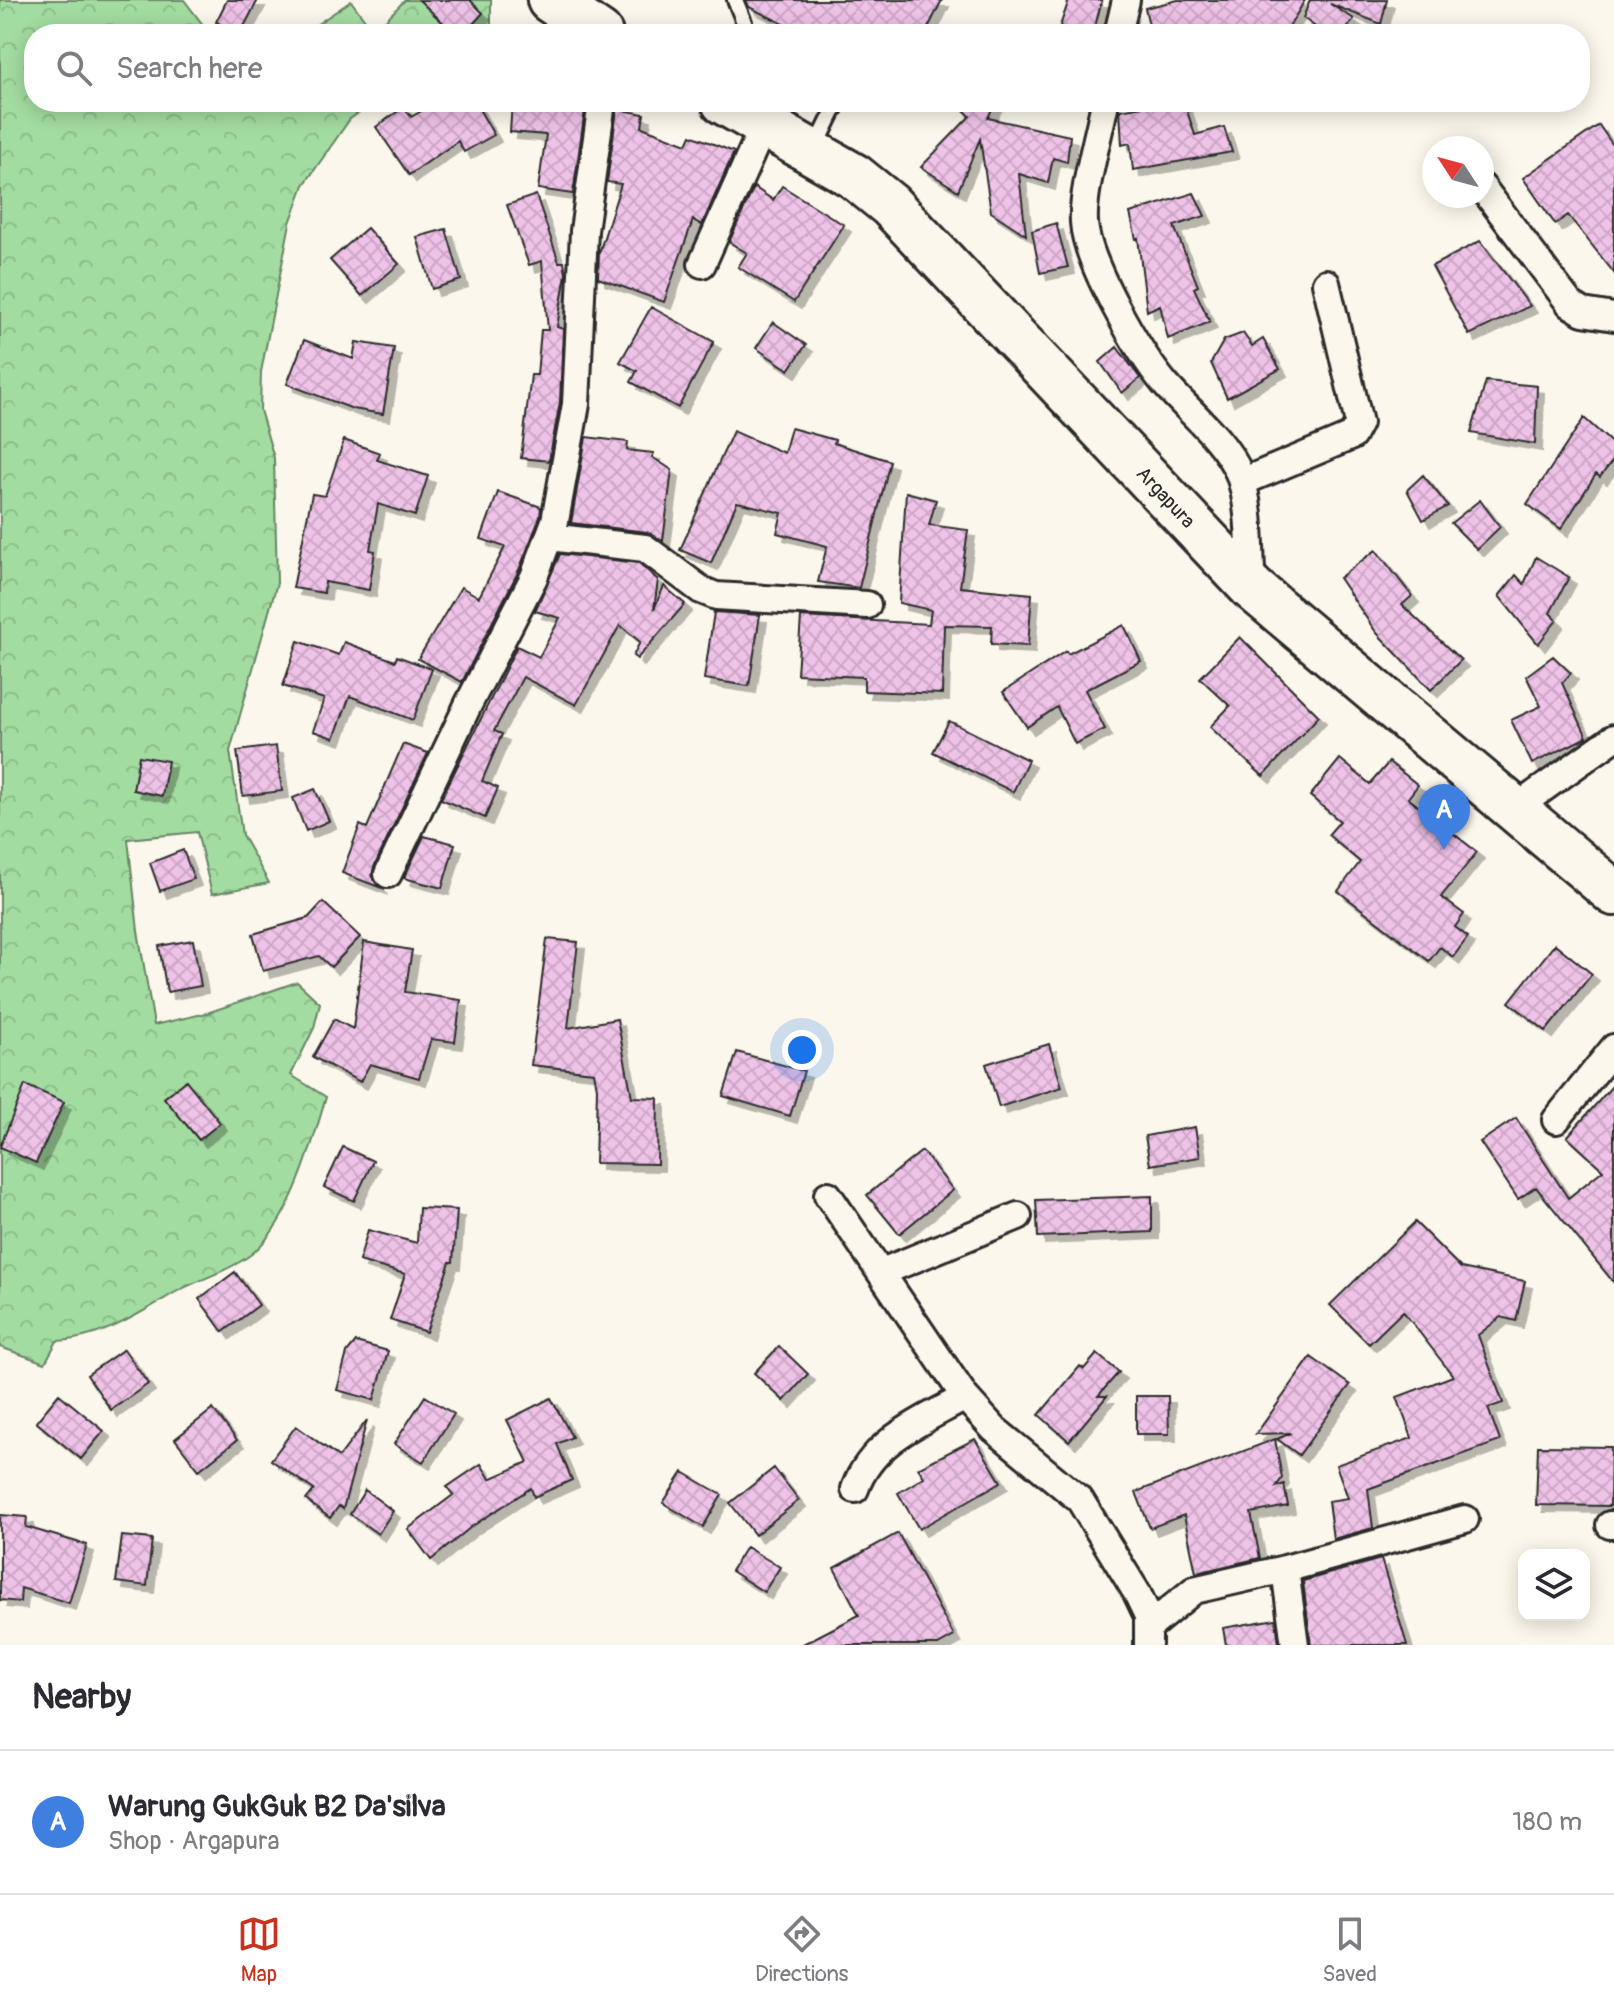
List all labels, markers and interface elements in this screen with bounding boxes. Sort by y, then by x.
search box [24,24,1590,112]
icon: search [52,46,96,90]
text: Search here [116,50,263,87]
north arrow [1422,136,1494,208]
street label: Argapura [1131,461,1200,533]
pin: A [1418,784,1470,850]
your location [782,1030,822,1070]
map controls [1518,1549,1590,1621]
button: layers [1518,1549,1590,1621]
text: Nearby [32,1676,131,1719]
text: Warung GukGuk B2 Da'silva [108,1788,446,1825]
text: A [50,1806,66,1838]
text: 180 m [1512,1806,1582,1838]
text: Shop · Argapura [108,1825,280,1857]
tab: Map [237,1912,281,1988]
tab: Directions [755,1912,848,1988]
tab: Saved [1322,1912,1377,1988]

